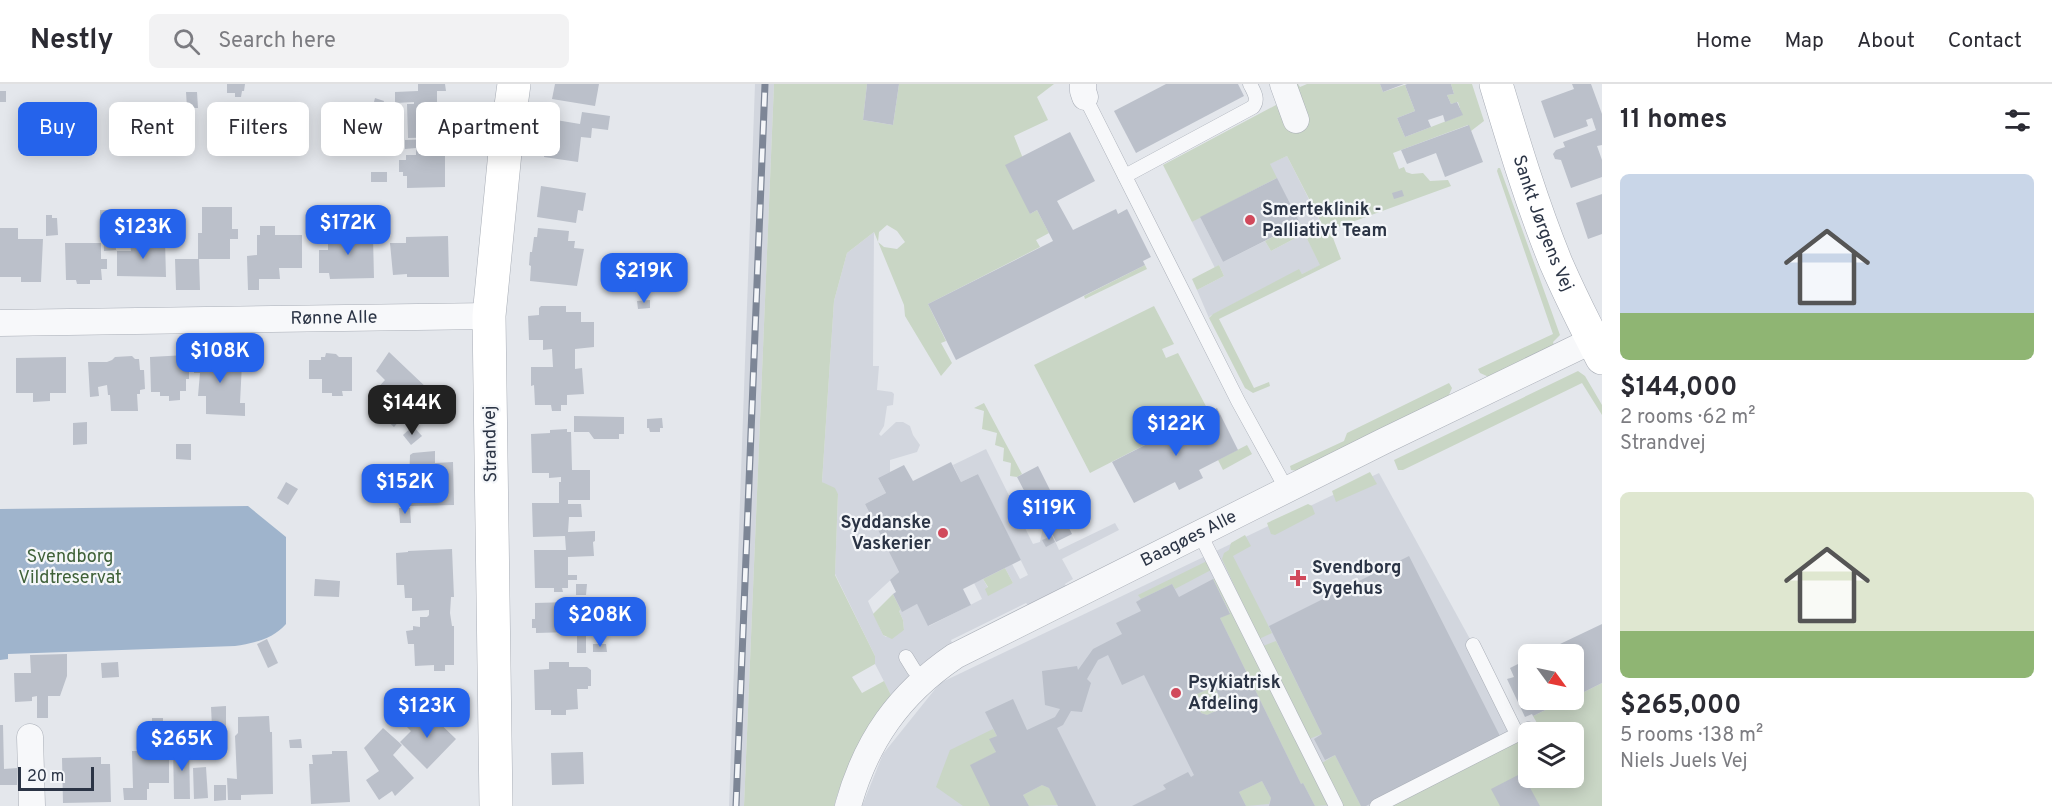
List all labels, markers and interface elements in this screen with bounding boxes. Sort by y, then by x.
search box [149,14,569,68]
text: Nestly [30,23,113,59]
icon: search [170,25,203,58]
text: Search here [218,28,336,55]
text: Home [1696,28,1752,55]
text: Map [1785,28,1824,55]
text: About [1857,28,1915,55]
text: Contact [1948,28,2022,55]
chip: Buy [18,102,97,156]
chip: Rent [109,102,195,156]
chip: Filters [207,102,309,156]
chip: New [321,102,404,156]
chip: Apartment [416,102,560,156]
text: 11 homes [1620,104,1727,137]
icon: filters [2001,104,2034,137]
street label: Sankt Jørgens Vej [1507,152,1579,295]
place label: Smerteklinik - Palliativt Team [1262,199,1387,243]
pin: $172K [306,205,390,256]
pin: $123K [101,209,185,260]
text: $172K [320,211,376,237]
marker: Smerteklinik - Palliativt Team [1243,213,1257,227]
icon: home [1773,213,1881,321]
text: $123K [114,215,172,241]
pin: $219K [602,253,686,304]
text: $219K [615,259,673,285]
street label: Rønne Alle [290,306,378,330]
pin: $108K [178,333,262,384]
text: $108K [190,339,250,365]
text: $144,000 [1620,372,1737,405]
pin: $144K [370,385,454,436]
text: $144K [382,391,442,417]
street label: Strandvej [479,405,503,483]
text: 2 rooms · 62 m² [1620,405,1756,431]
pin: $122K [1134,406,1218,457]
text: $122K [1147,412,1205,438]
text: Strandvej [1620,431,1705,457]
pin: $152K [363,464,447,515]
text: $152K [376,470,434,496]
pin: $119K [1007,490,1091,541]
text: $119K [1022,496,1076,522]
street label: Baagøes Alle [1137,505,1241,573]
place label: Syddanske Vaskerier [841,512,931,556]
marker: Syddanske Vaskerier [936,526,950,540]
icon: home [1773,531,1881,639]
park label: Svendborg Vildtreservat [18,546,122,590]
place label: Svendborg Sygehus [1312,557,1401,601]
marker: Svendborg Sygehus [1289,569,1307,587]
pin: $208K [558,597,642,648]
text: $208K [568,603,632,629]
north arrow [1518,644,1584,710]
map controls [1518,644,1584,788]
place label: Psykiatrisk Afdeling [1188,672,1281,716]
marker: Psykiatrisk Afdeling [1169,686,1183,700]
pin: $123K [385,688,469,739]
text: $265,000 [1620,690,1741,723]
text: $123K [398,694,456,720]
pin: $265K [140,721,224,772]
button: layers [1518,722,1584,788]
text: 5 rooms · 138 m² [1620,723,1763,749]
text: $265K [151,727,213,753]
text: Niels Juels Vej [1620,749,1748,775]
scale bar [18,764,94,792]
text: 20 m [27,767,64,787]

